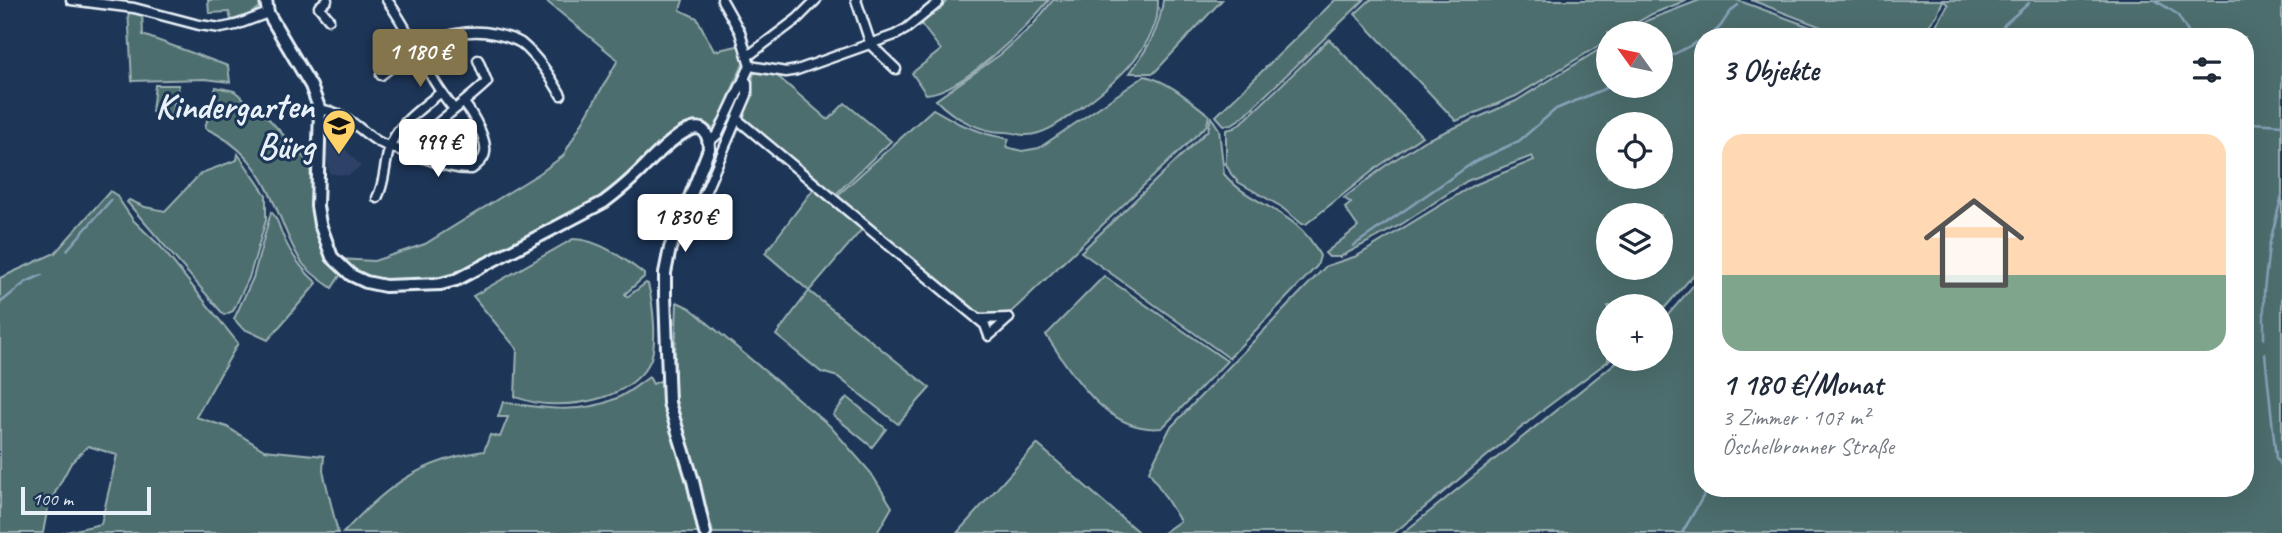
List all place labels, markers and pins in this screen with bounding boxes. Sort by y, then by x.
pin: 1 180 € [355,29,485,89]
place label: Kindergarten Bürg [155,84,317,169]
school or university icon: Kindergarten Bürg [320,107,358,156]
pin: 999 € [389,120,487,179]
pin: 1 830 € [620,194,750,254]

